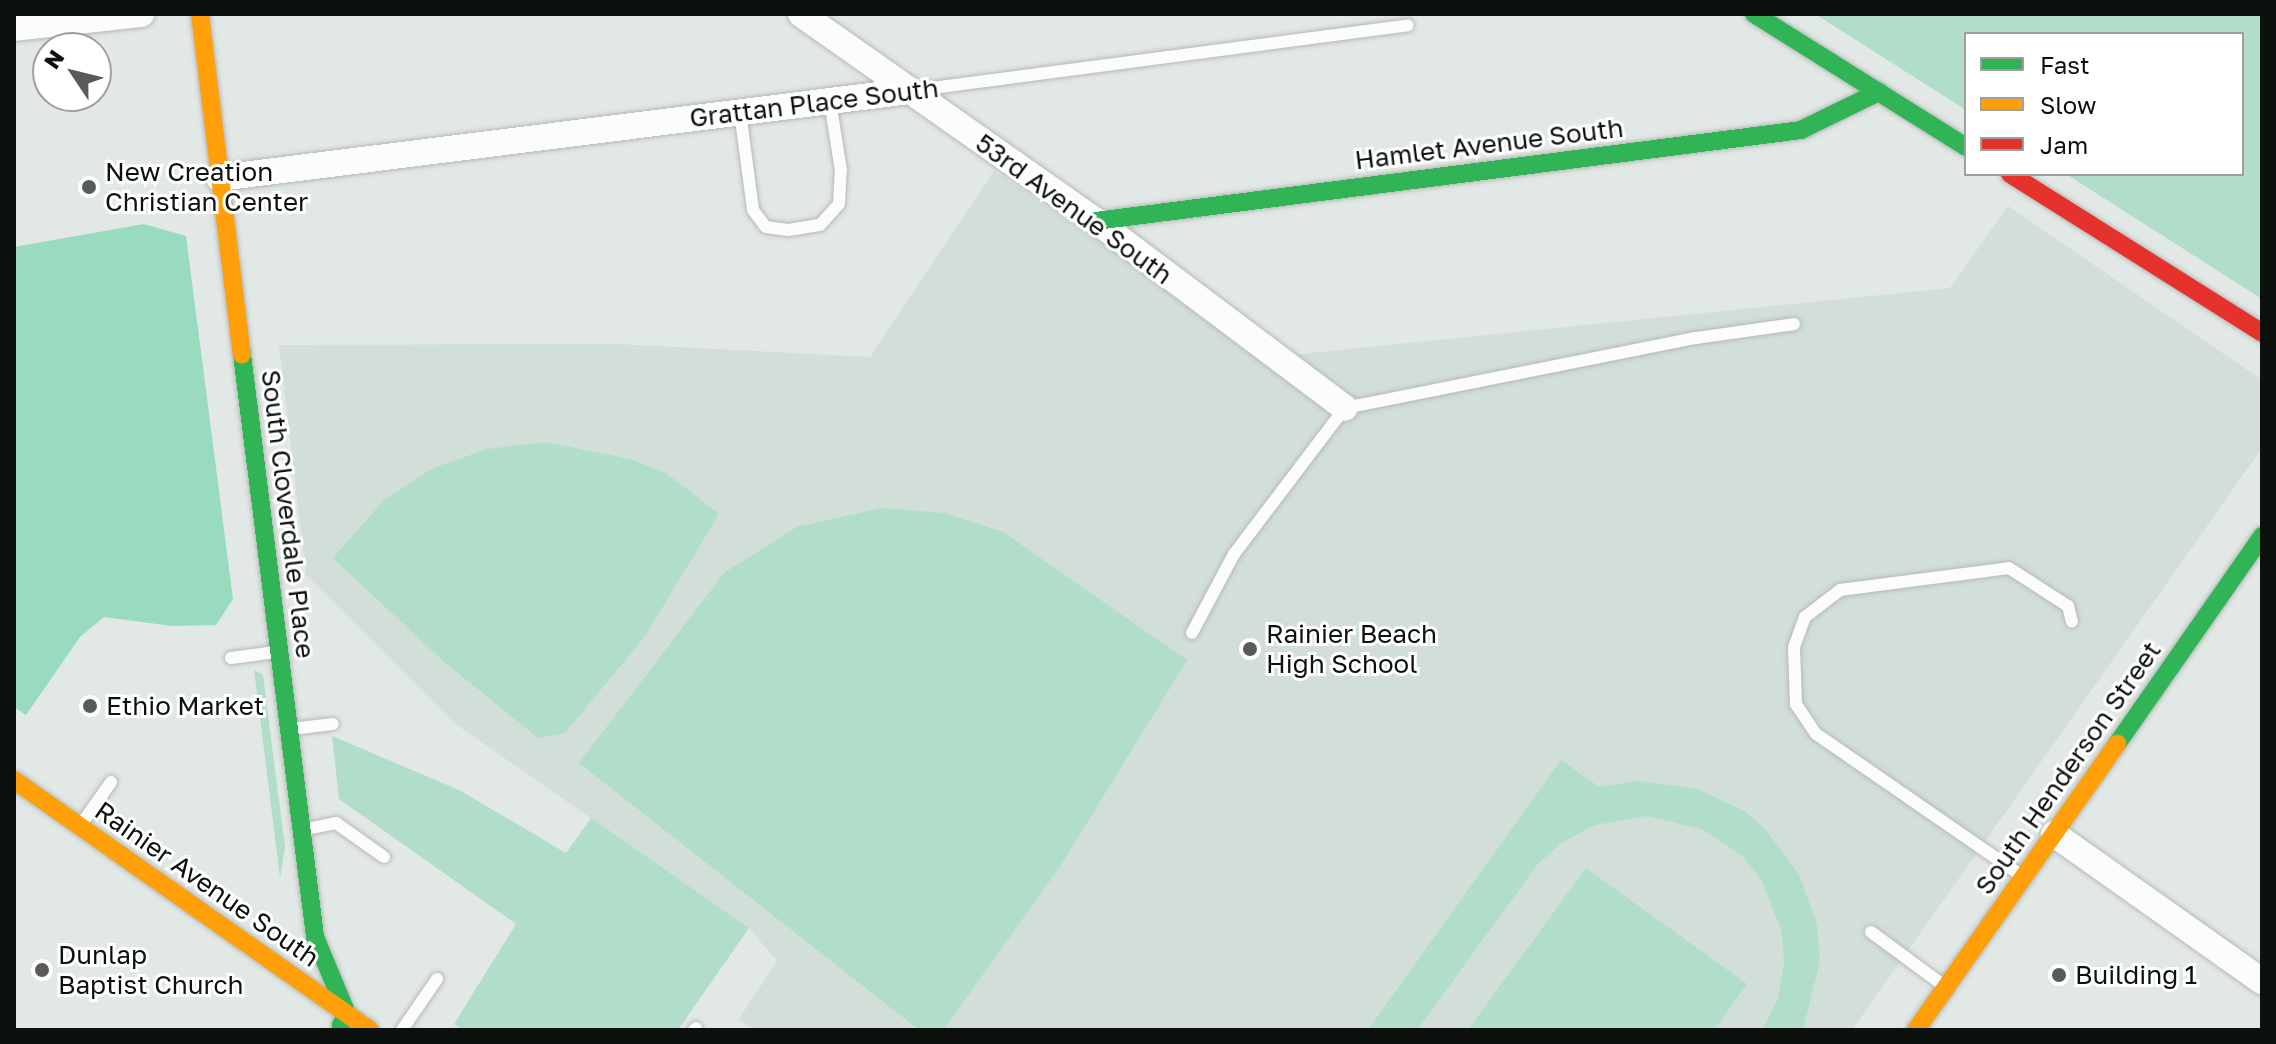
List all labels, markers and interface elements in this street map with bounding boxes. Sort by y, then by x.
north arrow [32,32,112,112]
legend [1964,32,2244,176]
text: N [38,45,69,74]
text: Fast [2040,50,2090,79]
street label: Grattan Place South [688,72,940,134]
text: Slow [2040,90,2096,119]
street label: Hamlet Avenue South [1353,112,1625,176]
street label: 53rd Avenue South [970,127,1178,291]
text: Jam [2040,130,2088,159]
place label: New Creation Christian Center [105,156,308,218]
marker: New Creation Christian Center [80,178,98,196]
street label: South Cloverdale Place [255,368,321,660]
place label: Rainier Beach High School [1266,618,1437,680]
street label: South Henderson Street [1969,635,2167,901]
marker: Rainier Beach High School [1241,640,1259,658]
place label: Ethio Market [106,690,264,722]
marker: Ethio Market [81,697,99,715]
street label: Rainier Avenue South [89,795,325,973]
place label: Dunlap Baptist Church [58,939,244,1000]
place label: Building 1 [2075,959,2197,991]
marker: Dunlap Baptist Church [33,961,51,979]
marker: Building 1 [2050,966,2068,984]

